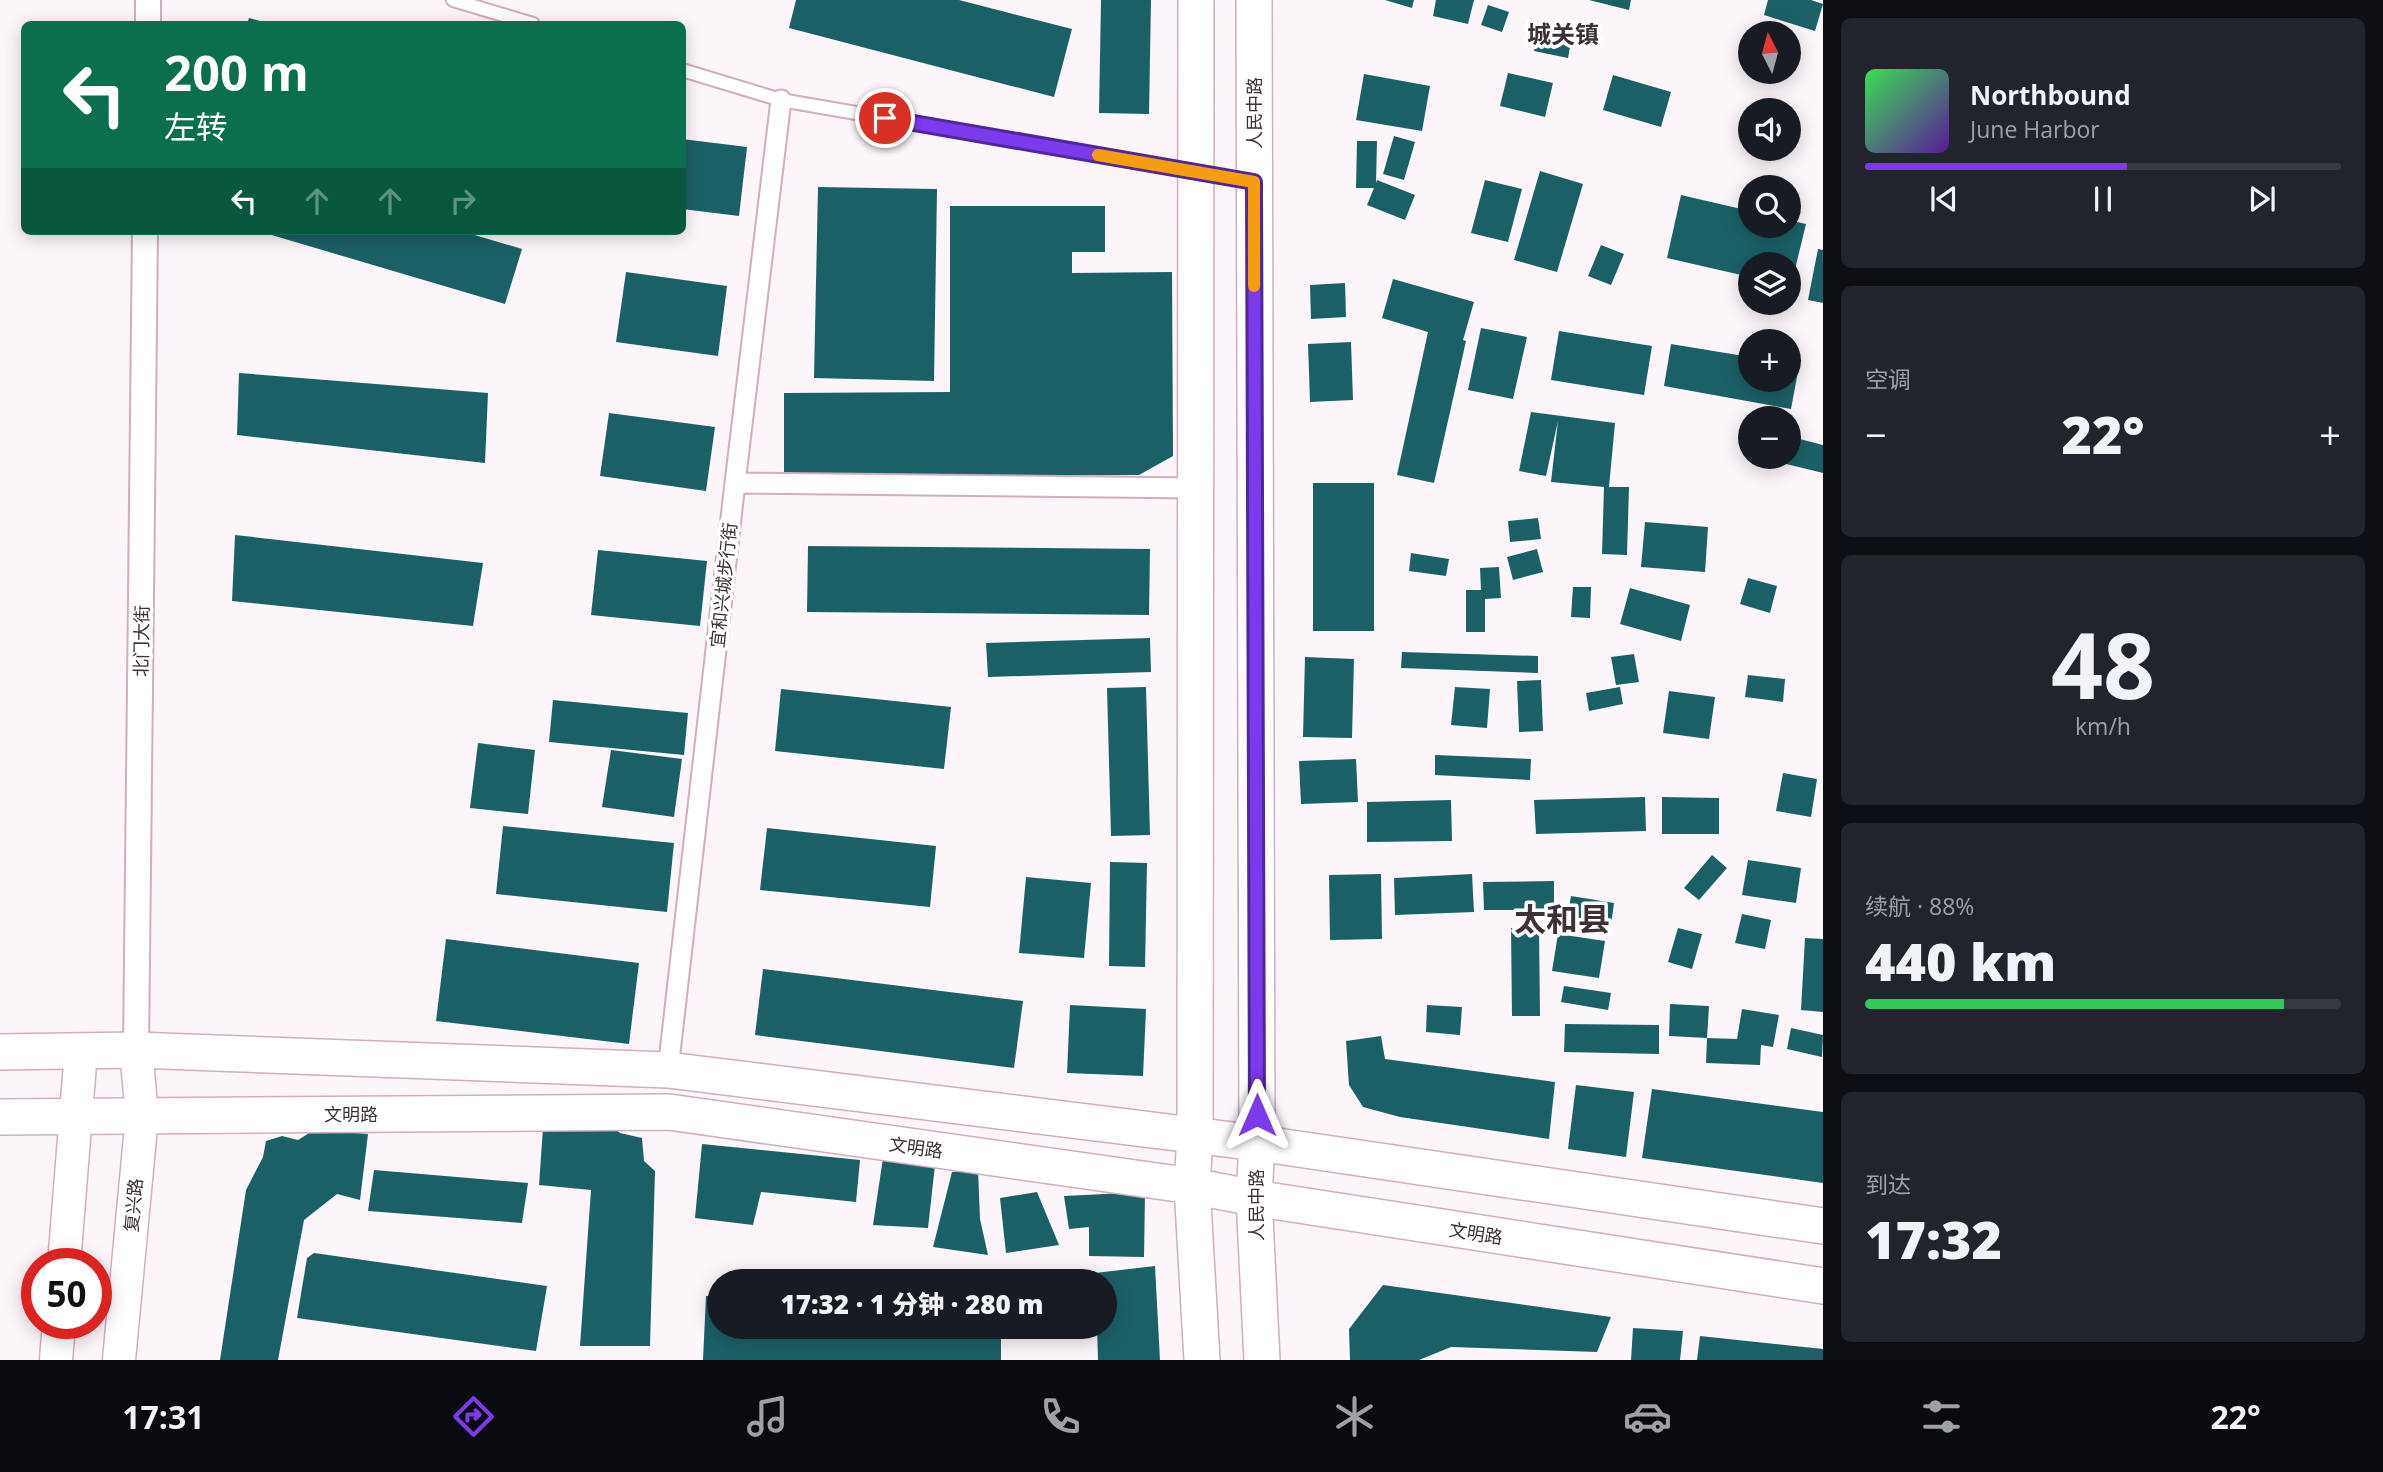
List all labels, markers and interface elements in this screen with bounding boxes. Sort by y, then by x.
district label: 城关镇 [1527,17,1599,50]
north arrow [1738,21,1801,84]
map controls [1738,21,1801,469]
text: 200 m [164,39,309,105]
icon: left [49,49,140,140]
street label: 人民中路 [1242,77,1266,149]
text: Northbound [1970,77,2131,113]
pin [855,88,915,148]
button: sound [1738,98,1801,161]
icon: arrive [866,99,904,137]
text: 左转 [164,105,228,148]
text: June Harbor [1970,113,2100,145]
button: search [1738,175,1801,238]
icon: previous [1925,180,1963,218]
icon: pause [2084,180,2122,218]
icon: next [2243,180,2281,218]
icon: left [225,182,263,220]
icon: ahead [298,182,336,220]
icon: ahead [371,182,409,220]
icon: right [444,182,482,220]
button: layers [1738,252,1801,315]
button: + [1738,329,1801,392]
text: 空调 [1865,363,1911,395]
text: 22° [2062,398,2144,469]
button: − [1738,406,1801,469]
text: − [1865,408,1887,460]
text: + [2319,408,2341,460]
street label: 宜和兴城步行街 [704,521,742,649]
text: 48 [2051,602,2155,726]
street label: 北门大街 [128,605,154,677]
text: km/h [2075,710,2131,742]
text: 续航 · 88% [1865,890,1974,922]
district label: 太和县 [1514,897,1610,940]
text: 440 km [1865,925,2056,996]
position arrow [1220,1078,1294,1152]
street label: 文明路 [324,1102,378,1126]
street label: 文明路 [888,1131,944,1163]
text: 到达 [1865,1168,1911,1200]
street label: 人民中路 [1244,1169,1268,1241]
street label: 复兴路 [119,1177,147,1233]
text: 17:32 [1865,1203,2002,1274]
street label: 文明路 [1447,1217,1505,1249]
speed limit sign: 50 [21,1248,112,1339]
text: 17:32 · 1 分钟 · 280 m [781,1286,1043,1322]
icon: directions [449,1392,498,1441]
icon: music [743,1392,792,1441]
icon: phone [1036,1392,1085,1441]
icon: climate [1330,1392,1379,1441]
icon: car [1623,1392,1672,1441]
icon: filters [1917,1392,1966,1441]
text: 17:31 [122,1395,205,1438]
text: 22° [2210,1395,2261,1438]

